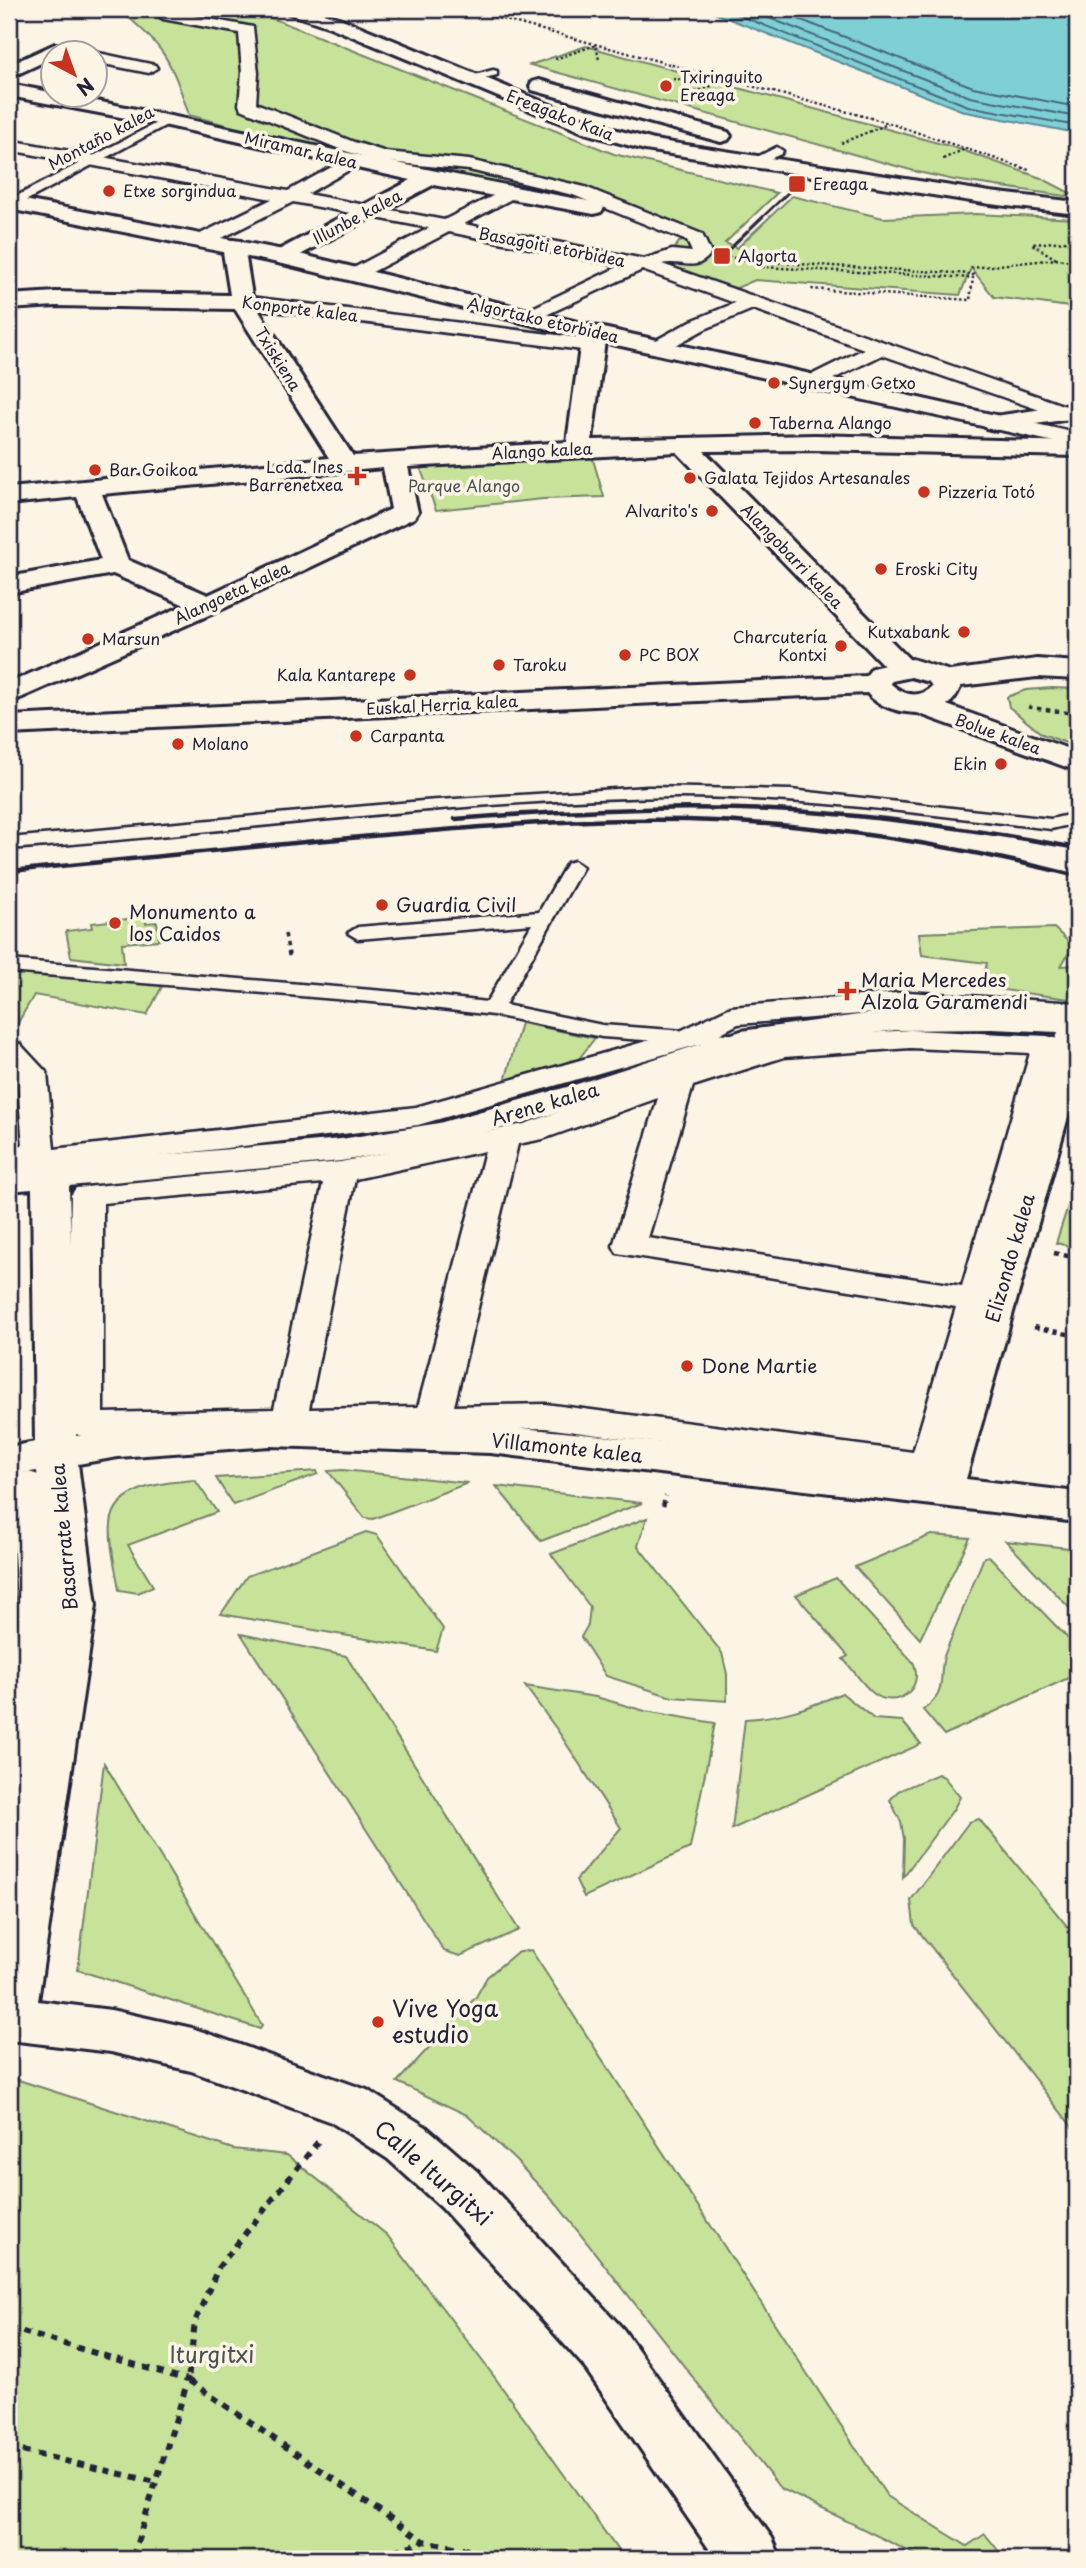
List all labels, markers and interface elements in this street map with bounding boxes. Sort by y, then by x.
north arrow [38,38,108,108]
place label: Txiringuito Ereaga [680,64,763,106]
text: N [71,72,101,103]
marker: Txiringuito Ereaga [658,78,674,94]
street label: Ereagako Kaia [503,83,618,146]
street label: Montaño kalea [43,99,158,175]
street label: Miramar kalea [242,124,361,174]
place label: Ereaga [813,171,868,195]
marker: Ereaga [787,174,807,194]
place label: Etxe sorgindua [123,178,236,202]
marker: Etxe sorgindua [101,183,117,199]
street label: Illunbe kalea [308,183,405,250]
street label: Basagoiti etorbidea [477,220,628,272]
place label: Algorta [738,243,797,267]
marker: Algorta [712,246,732,266]
street label: Konporte kalea [241,289,360,327]
street label: Algortako etorbidea [465,290,621,348]
street label: Txiskiena [250,322,308,395]
place label: Synergym Getxo [788,370,916,394]
marker: Synergym Getxo [766,375,782,391]
place label: Taberna Alango [769,410,892,434]
marker: Taberna Alango [747,415,763,431]
street label: Alango kalea [491,435,593,465]
place label: Lcda. Ines Barrenetxea [248,454,343,496]
place label: Bar Goikoa [109,457,198,481]
marker: Bar Goikoa [87,462,103,478]
place label: Galata Tejidos Artesanales [704,465,910,489]
marker: Lcda. Ines Barrenetxea [349,468,365,484]
marker: Galata Tejidos Artesanales [682,470,698,486]
park label: Parque Alango [408,473,520,497]
place label: Pizzeria Totó [938,479,1035,503]
marker: Pizzeria Totó [916,484,932,500]
street label: Alangobarri kalea [736,497,849,613]
place label: Alvarito's [625,498,698,522]
marker: Alvarito's [704,503,720,519]
street label: Alangoeta kalea [170,555,293,629]
place label: Eroski City [895,556,978,580]
marker: Eroski City [873,561,889,577]
place label: Kutxabank [868,619,950,643]
place label: Charcutería Kontxi [733,624,827,666]
marker: Kutxabank [956,624,972,640]
place label: Marsun [102,626,160,650]
marker: Marsun [80,631,96,647]
marker: Charcutería Kontxi [833,638,849,654]
place label: PC BOX [639,642,700,666]
marker: PC BOX [617,647,633,663]
place label: Taroku [513,652,567,676]
marker: Taroku [491,657,507,673]
place label: Kala Kantarepe [277,662,396,686]
marker: Kala Kantarepe [402,667,418,683]
street label: Euskal Herria kalea [365,688,519,720]
street label: Bolue kalea [952,706,1045,760]
place label: Carpanta [370,723,445,747]
marker: Carpanta [348,728,364,744]
place label: Molano [192,731,249,755]
marker: Molano [170,736,186,752]
place label: Ekin [953,751,987,775]
marker: Ekin [993,756,1009,772]
place label: Guardia Civil [396,890,516,918]
place label: Monumento a los Caidos [129,897,256,947]
marker: Guardia Civil [374,897,390,913]
marker: Monumento a los Caidos [107,915,123,931]
place label: Maria Mercedes Alzola Garamendi [861,965,1028,1015]
marker: Maria Mercedes Alzola Garamendi [839,983,855,999]
street label: Arene kalea [488,1074,602,1132]
street label: Elizondo kalea [977,1190,1041,1325]
place label: Done Martie [701,1351,817,1379]
marker: Done Martie [679,1358,695,1374]
street label: Villamonte kalea [490,1425,644,1469]
street label: Basarrate kalea [43,1462,83,1612]
place label: Vive Yoga estudio [392,1990,499,2051]
marker: Vive Yoga estudio [370,2014,386,2030]
street label: Calle Iturgitxi [367,2111,501,2233]
park label: Iturgitxi [169,2336,255,2371]

